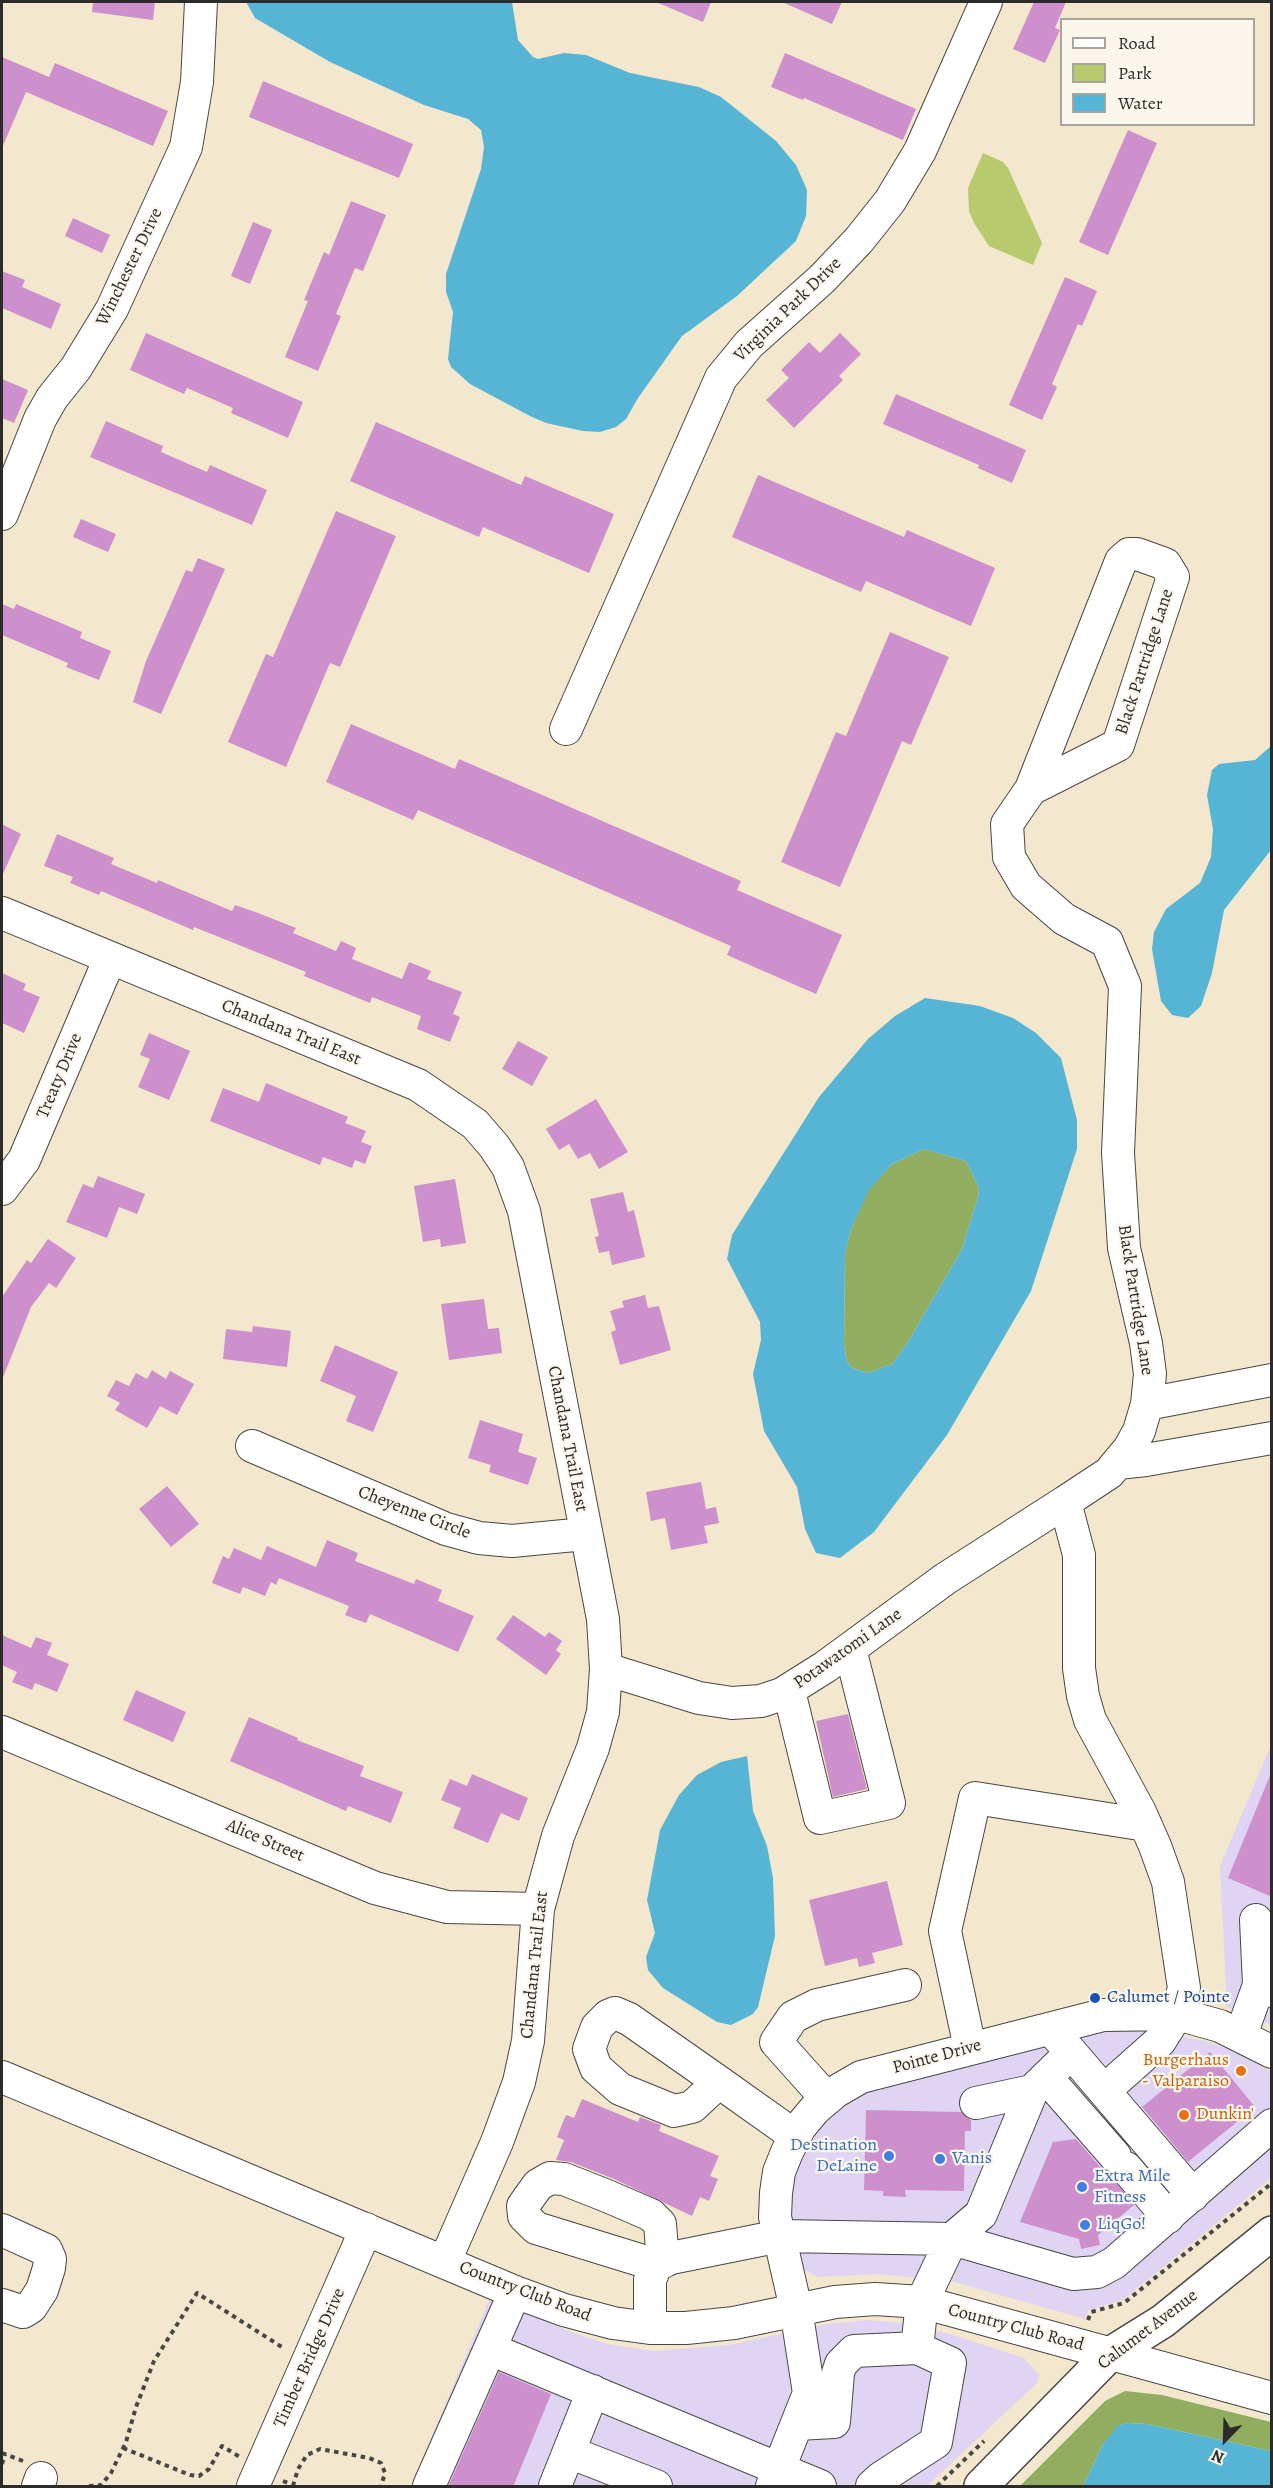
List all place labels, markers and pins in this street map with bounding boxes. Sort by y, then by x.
place label: Calumet / Pointe [1107,1987,1230,2009]
marker: Calumet / Pointe [1088,1991,1102,2005]
place label: Burgerhaus - Valparaiso [1142,2050,1229,2092]
marker: Burgerhaus - Valparaiso [1234,2064,1248,2078]
place label: Dunkin' [1196,2104,1254,2126]
marker: Dunkin' [1177,2108,1191,2122]
place label: Destination DeLaine [790,2135,877,2178]
place label: Vanis [952,2148,992,2170]
marker: Destination DeLaine [882,2149,896,2163]
marker: Vanis [933,2152,947,2166]
place label: Extra Mile Fitness [1094,2166,1170,2208]
marker: Extra Mile Fitness [1075,2180,1089,2194]
place label: LiqGo! [1097,2214,1146,2236]
marker: LiqGo! [1078,2218,1092,2232]

